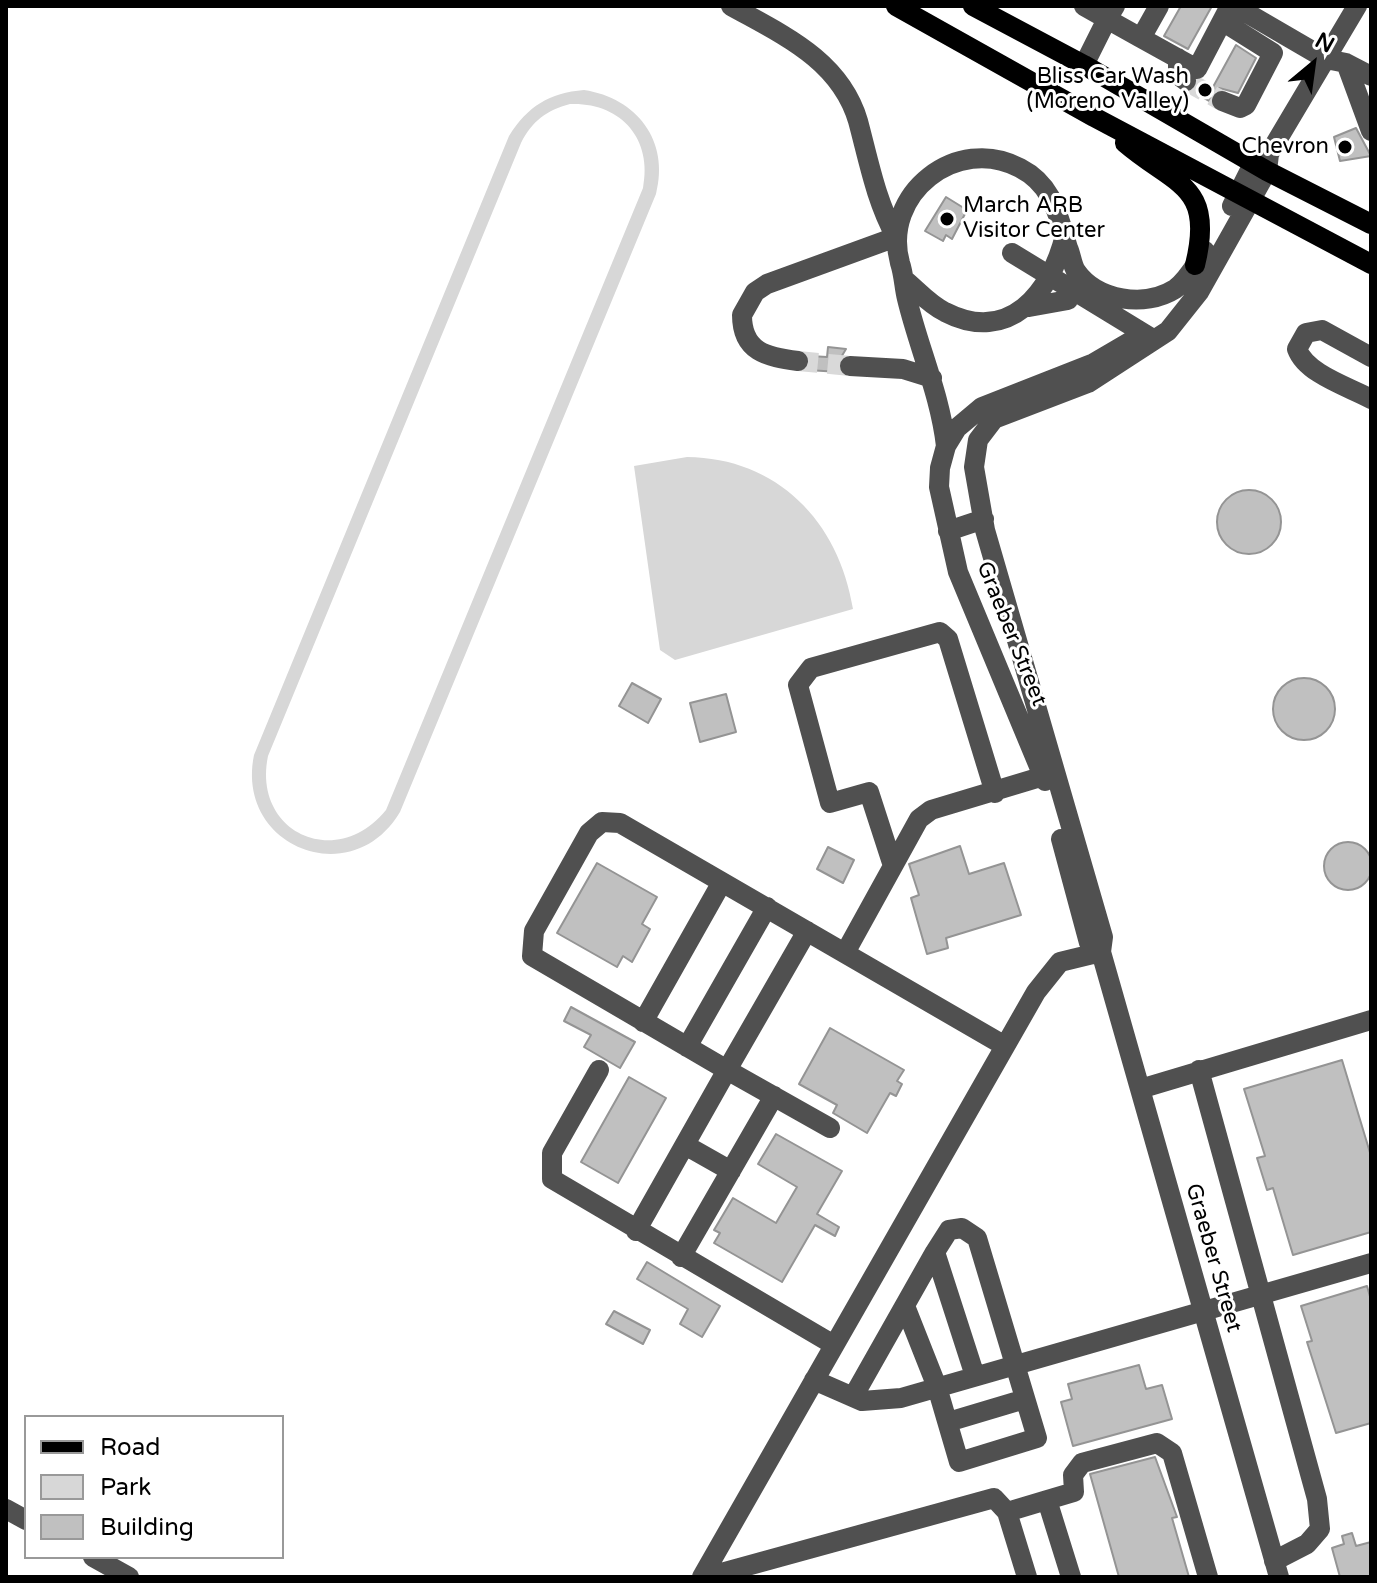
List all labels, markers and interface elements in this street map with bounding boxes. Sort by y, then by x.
north arrow [1273,24,1353,104]
text: N [1311,27,1339,59]
place label: Bliss Car Wash (Moreno Valley) [1026,64,1189,116]
marker: Bliss Car Wash (Moreno Valley) [1196,81,1214,99]
place label: Chevron [1241,134,1329,160]
marker: Chevron [1336,138,1354,156]
place label: March ARB Visitor Center [963,193,1105,244]
marker: March ARB Visitor Center [938,210,956,228]
street label: Graeber Street [970,558,1052,710]
street label: Graeber Street [1179,1181,1247,1335]
legend [24,1415,284,1559]
text: Road [100,1433,160,1462]
text: Park [100,1473,151,1502]
text: Building [100,1513,194,1542]

